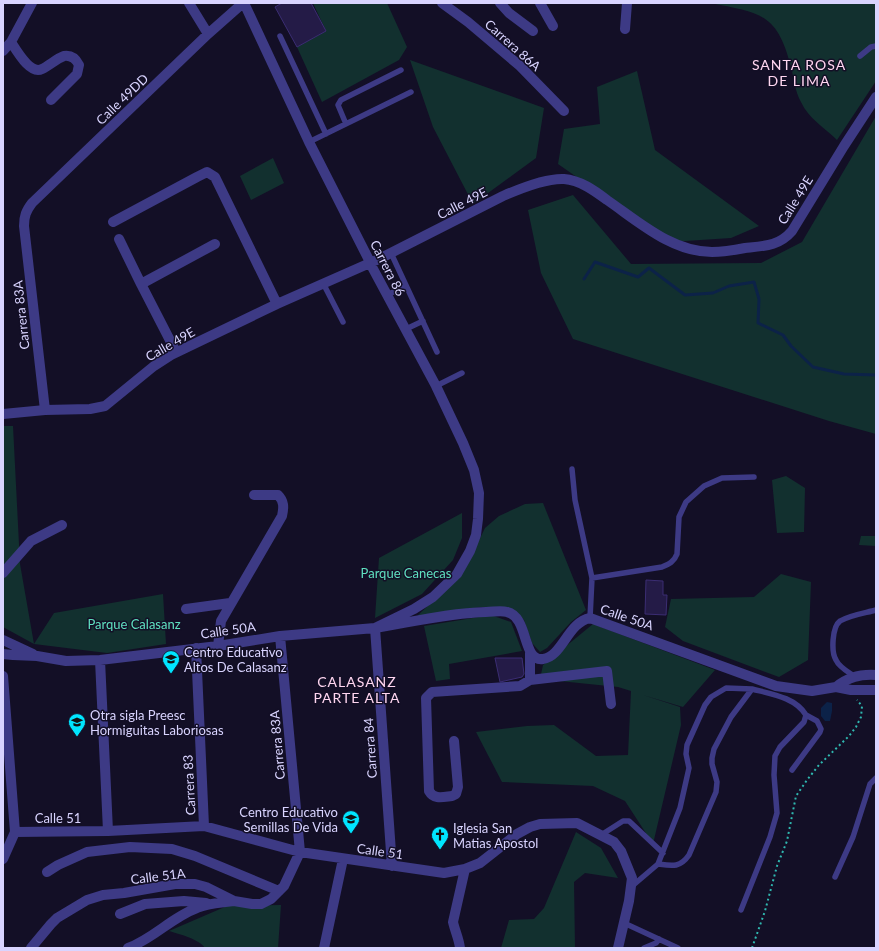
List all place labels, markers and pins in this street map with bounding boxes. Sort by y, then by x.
place label: Centro Educativo Altos De Calasanz [184,644,287,675]
school or university icon: Centro Educativo Altos De Calasanz [161,649,181,674]
place label: Otra sigla Preesc Hormiguitas Laboriosas [90,707,224,738]
school or university icon: Otra sigla Preesc Hormiguitas Laboriosas [67,712,87,737]
place label: Centro Educativo Semillas De Vida [239,804,338,835]
school or university icon: Centro Educativo Semillas De Vida [341,809,361,834]
place label: Iglesia San Matias Apostol [453,820,538,851]
church icon: Iglesia San Matias Apostol [430,825,450,850]

